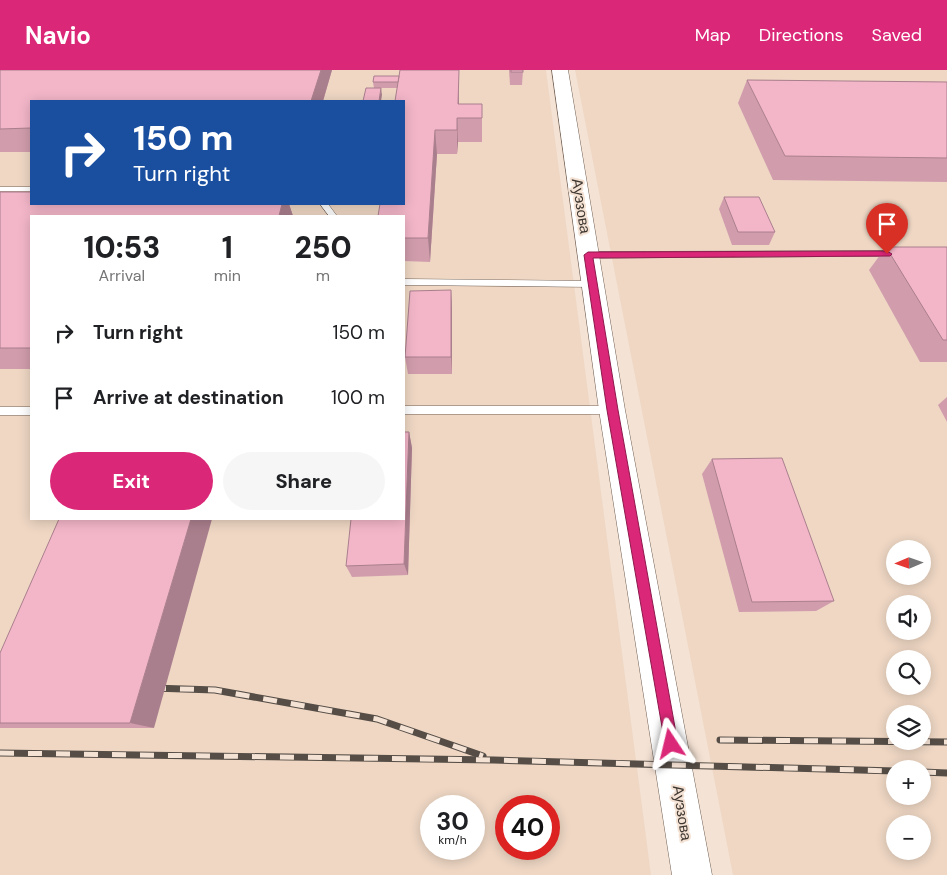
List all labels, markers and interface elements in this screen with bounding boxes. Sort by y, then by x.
text: Navio [25,20,91,51]
text: Map [695,23,731,47]
text: Directions [759,23,844,47]
text: Saved [872,23,922,47]
text: 150 m [133,115,233,161]
icon: right [50,120,115,185]
text: Turn right [133,159,230,188]
street label: Ауэзова [567,177,595,236]
pin [866,203,908,254]
icon: arrive [873,210,901,238]
text: 10:53 [83,228,160,267]
text: 1 [222,228,233,267]
text: 250 [294,228,352,267]
text: Arrival [99,265,145,286]
text: min [214,265,241,286]
text: m [316,265,330,286]
icon: right [50,319,78,347]
text: Turn right [93,320,183,345]
text: 150 m [333,320,385,345]
icon: arrive [50,384,78,412]
text: Arrive at destination [93,385,284,410]
text: 100 m [331,385,385,410]
button: Exit [50,452,213,510]
button: Share [223,452,385,510]
north arrow [886,540,931,585]
map controls [886,540,931,860]
button: sound [886,595,931,640]
button: search [886,650,931,695]
button: layers [886,705,931,750]
position arrow [644,717,696,769]
button: + [886,760,931,805]
street label: Ауэзова [668,784,696,843]
speed limit sign: 40 [495,795,560,860]
text: 30 [436,805,469,838]
button: − [886,815,931,860]
text: km/h [438,832,467,848]

